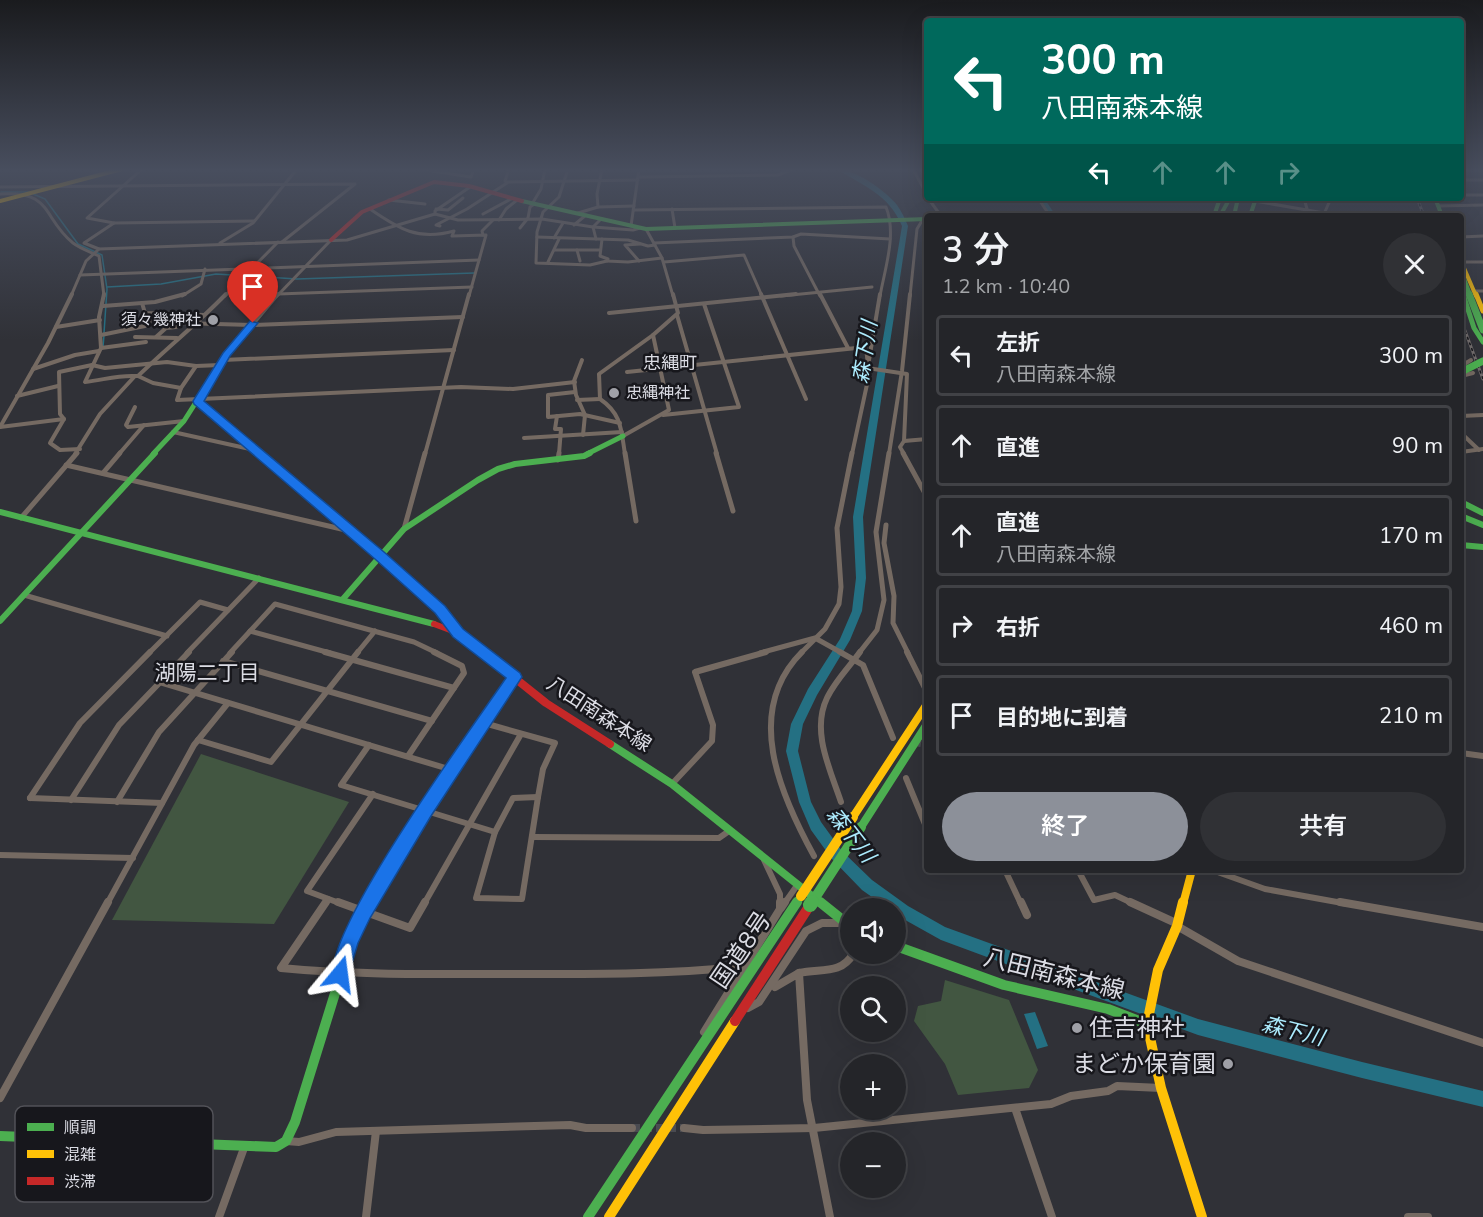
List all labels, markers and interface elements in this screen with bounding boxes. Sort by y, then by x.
text: 300 m [1041,32,1165,89]
icon: left [942,42,1020,120]
text: 八田南森本線 [1041,90,1203,127]
icon: left [1083,156,1116,189]
icon: ahead [1146,156,1179,189]
icon: ahead [1209,156,1242,189]
icon: right [1272,156,1305,189]
text: 3 分 [942,226,1009,275]
button: close [1383,233,1446,296]
pin [227,261,278,323]
icon: arrive [236,270,269,303]
text: 1.2 km · 10:40 [942,273,1070,300]
place label: 須々幾神社 [121,309,201,331]
marker: 須々幾神社 [206,313,220,327]
water label: 森下川 [846,317,884,385]
text: 左折 [996,328,1040,358]
icon: left [945,339,978,372]
text: 300 m [1379,341,1443,371]
district label: 忠縄町 [643,351,697,375]
text: 八田南森本線 [996,361,1116,388]
place label: 忠縄神社 [626,382,690,404]
marker: 忠縄神社 [607,386,621,400]
icon: ahead [945,429,978,462]
text: 90 m [1392,431,1443,461]
text: 直進 [996,433,1040,463]
text: 直進 [996,508,1040,538]
icon: ahead [945,519,978,552]
text: 170 m [1379,521,1443,551]
text: 八田南森本線 [996,541,1116,568]
icon: right [945,609,978,642]
text: 460 m [1379,611,1443,641]
text: 右折 [996,613,1040,643]
district label: 湖陽二丁目 [155,659,260,687]
street label: 八田南森本線 [541,670,657,758]
icon: arrive [945,699,978,732]
text: 210 m [1379,701,1443,731]
text: 目的地に到着 [996,703,1128,733]
button: 終了 [942,792,1188,861]
button: 共有 [1200,792,1446,861]
water label: 森下川 [821,802,883,870]
map controls [840,898,906,1198]
button: sound [840,898,906,964]
street label: 国道8号 [704,905,778,995]
street label: 八田南森本線 [980,941,1128,1007]
position arrow [308,942,372,1006]
button: search [840,976,906,1042]
water label: 森下川 [1259,1010,1329,1053]
place label: 住吉神社 [1089,1012,1185,1044]
marker: 住吉神社 [1070,1021,1084,1035]
place label: まどか保育園 [1072,1048,1216,1080]
button: + [840,1054,906,1120]
marker: まどか保育園 [1221,1057,1235,1071]
legend [15,1106,213,1202]
text: 順調 [64,1117,96,1139]
button: − [840,1132,906,1198]
text: 混雑 [64,1144,96,1166]
text: 渋滞 [64,1171,96,1193]

